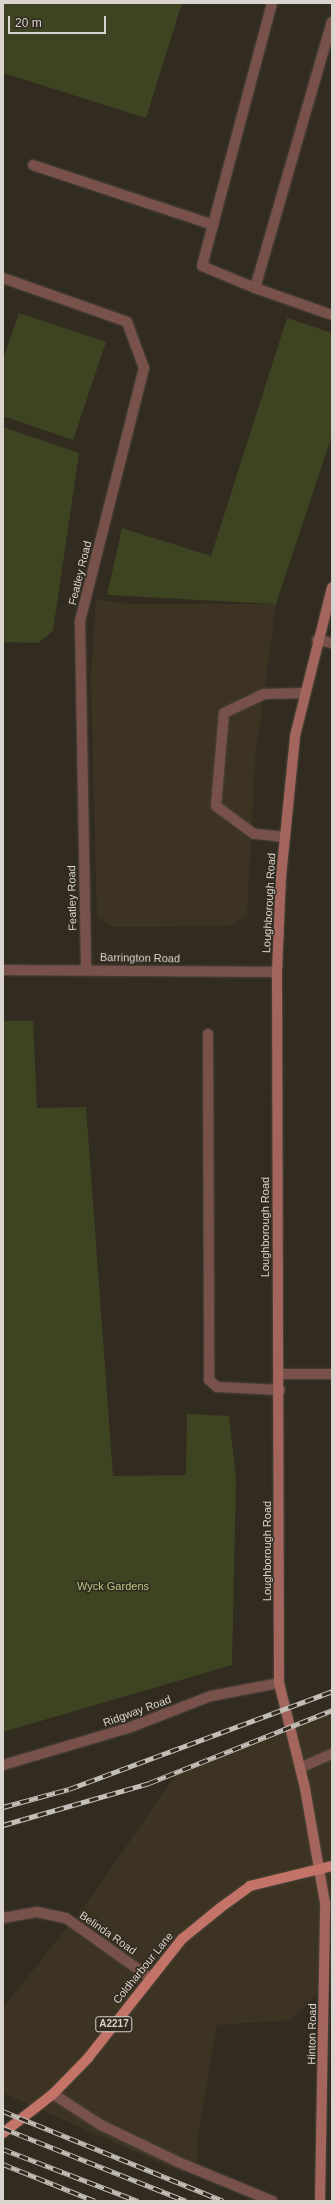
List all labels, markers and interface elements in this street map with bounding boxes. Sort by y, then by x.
scale bar [10,8,108,34]
text: 20 m [15,16,42,30]
street label: Featley Road [66,540,94,606]
street label: Loughborough Road [260,853,278,953]
street label: Featley Road [65,865,79,931]
street label: Barrington Road [100,951,180,965]
street label: Loughborough Road [258,1177,272,1277]
street label: Loughborough Road [260,1501,274,1601]
park label: Wyck Gardens [77,1579,149,1593]
street label: Ridgway Road [101,1693,173,1729]
street label: Belinda Road [77,1909,139,1957]
street label: Coldharbour Lane [110,1930,176,2006]
street label: Hinton Road [305,2003,319,2065]
road number: A2217 [95,2016,133,2032]

